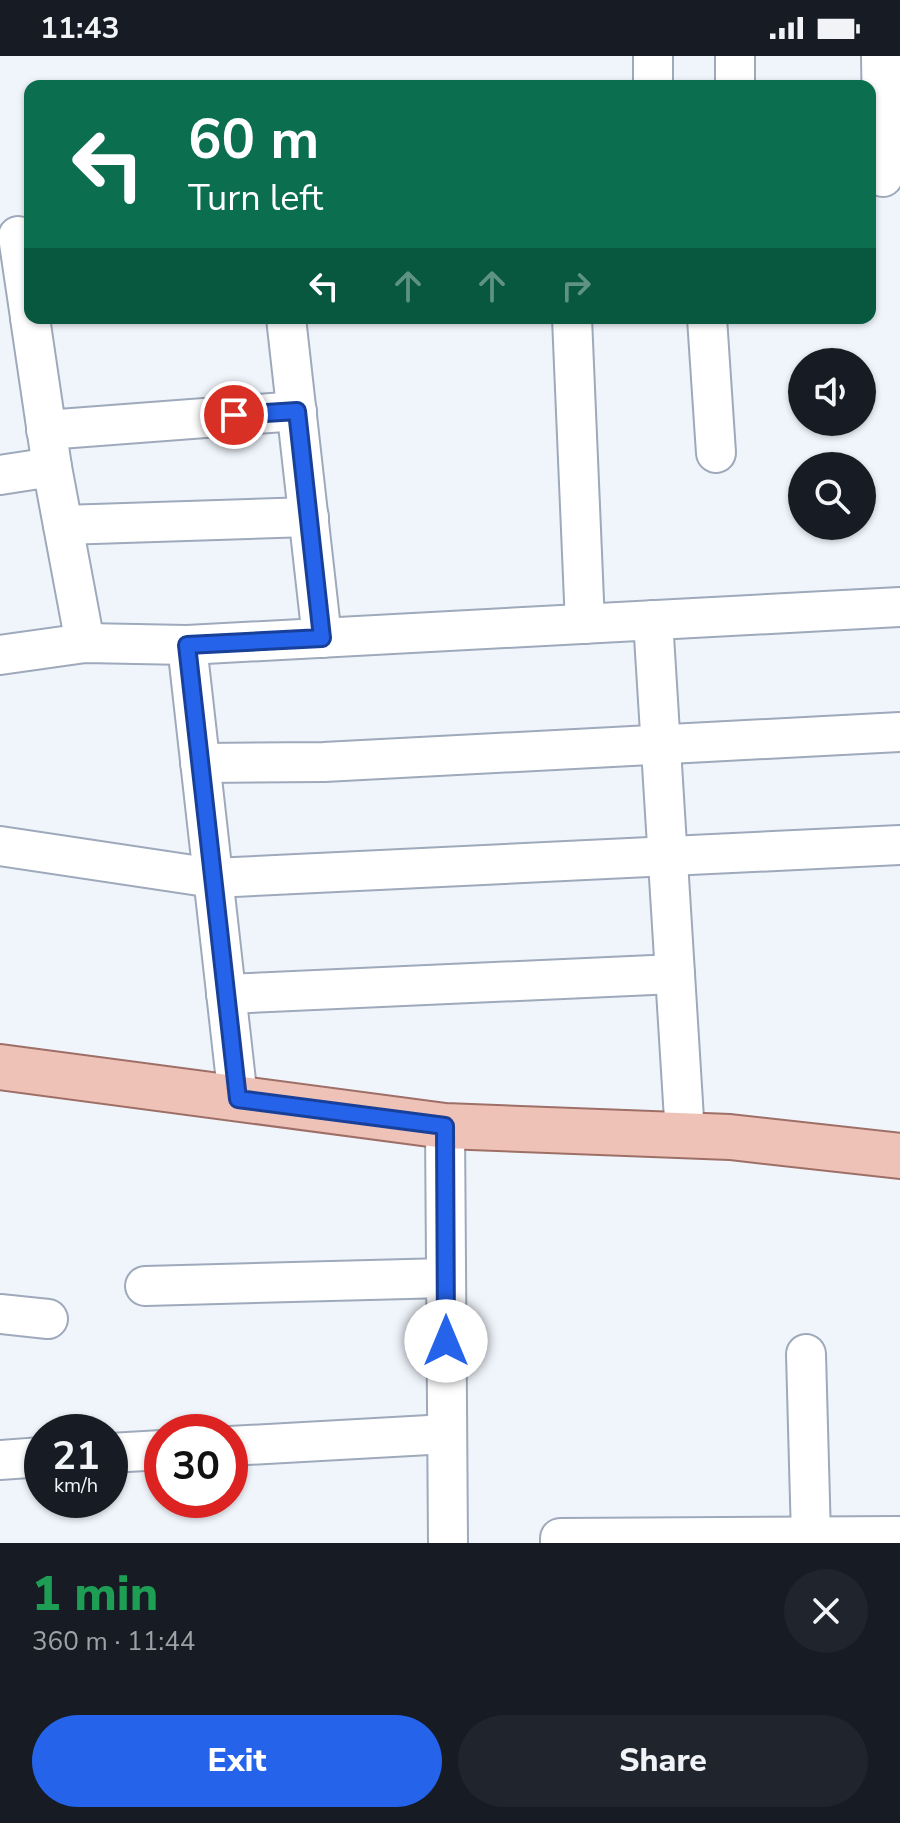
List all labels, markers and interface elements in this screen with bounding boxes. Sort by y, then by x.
text: 11:43 [40,8,119,49]
text: 60 m [188,101,319,178]
icon: left [56,112,160,216]
text: Turn left [188,174,323,223]
icon: left [302,264,346,308]
icon: ahead [386,264,430,308]
icon: ahead [470,264,514,308]
icon: right [554,264,598,308]
map controls [788,348,876,540]
button: sound [788,348,876,436]
pin [200,381,268,449]
icon: arrive [212,393,256,437]
button: search [788,452,876,540]
position arrow [404,1299,488,1383]
speed limit sign: 30 [144,1414,248,1518]
text: 21 [52,1429,100,1483]
text: km/h [54,1472,98,1499]
text: 1 min [32,1561,158,1627]
button: close [784,1569,868,1653]
text: 360 m · 11:44 [32,1624,195,1659]
button: Exit [32,1715,442,1807]
button: Share [458,1715,868,1807]

